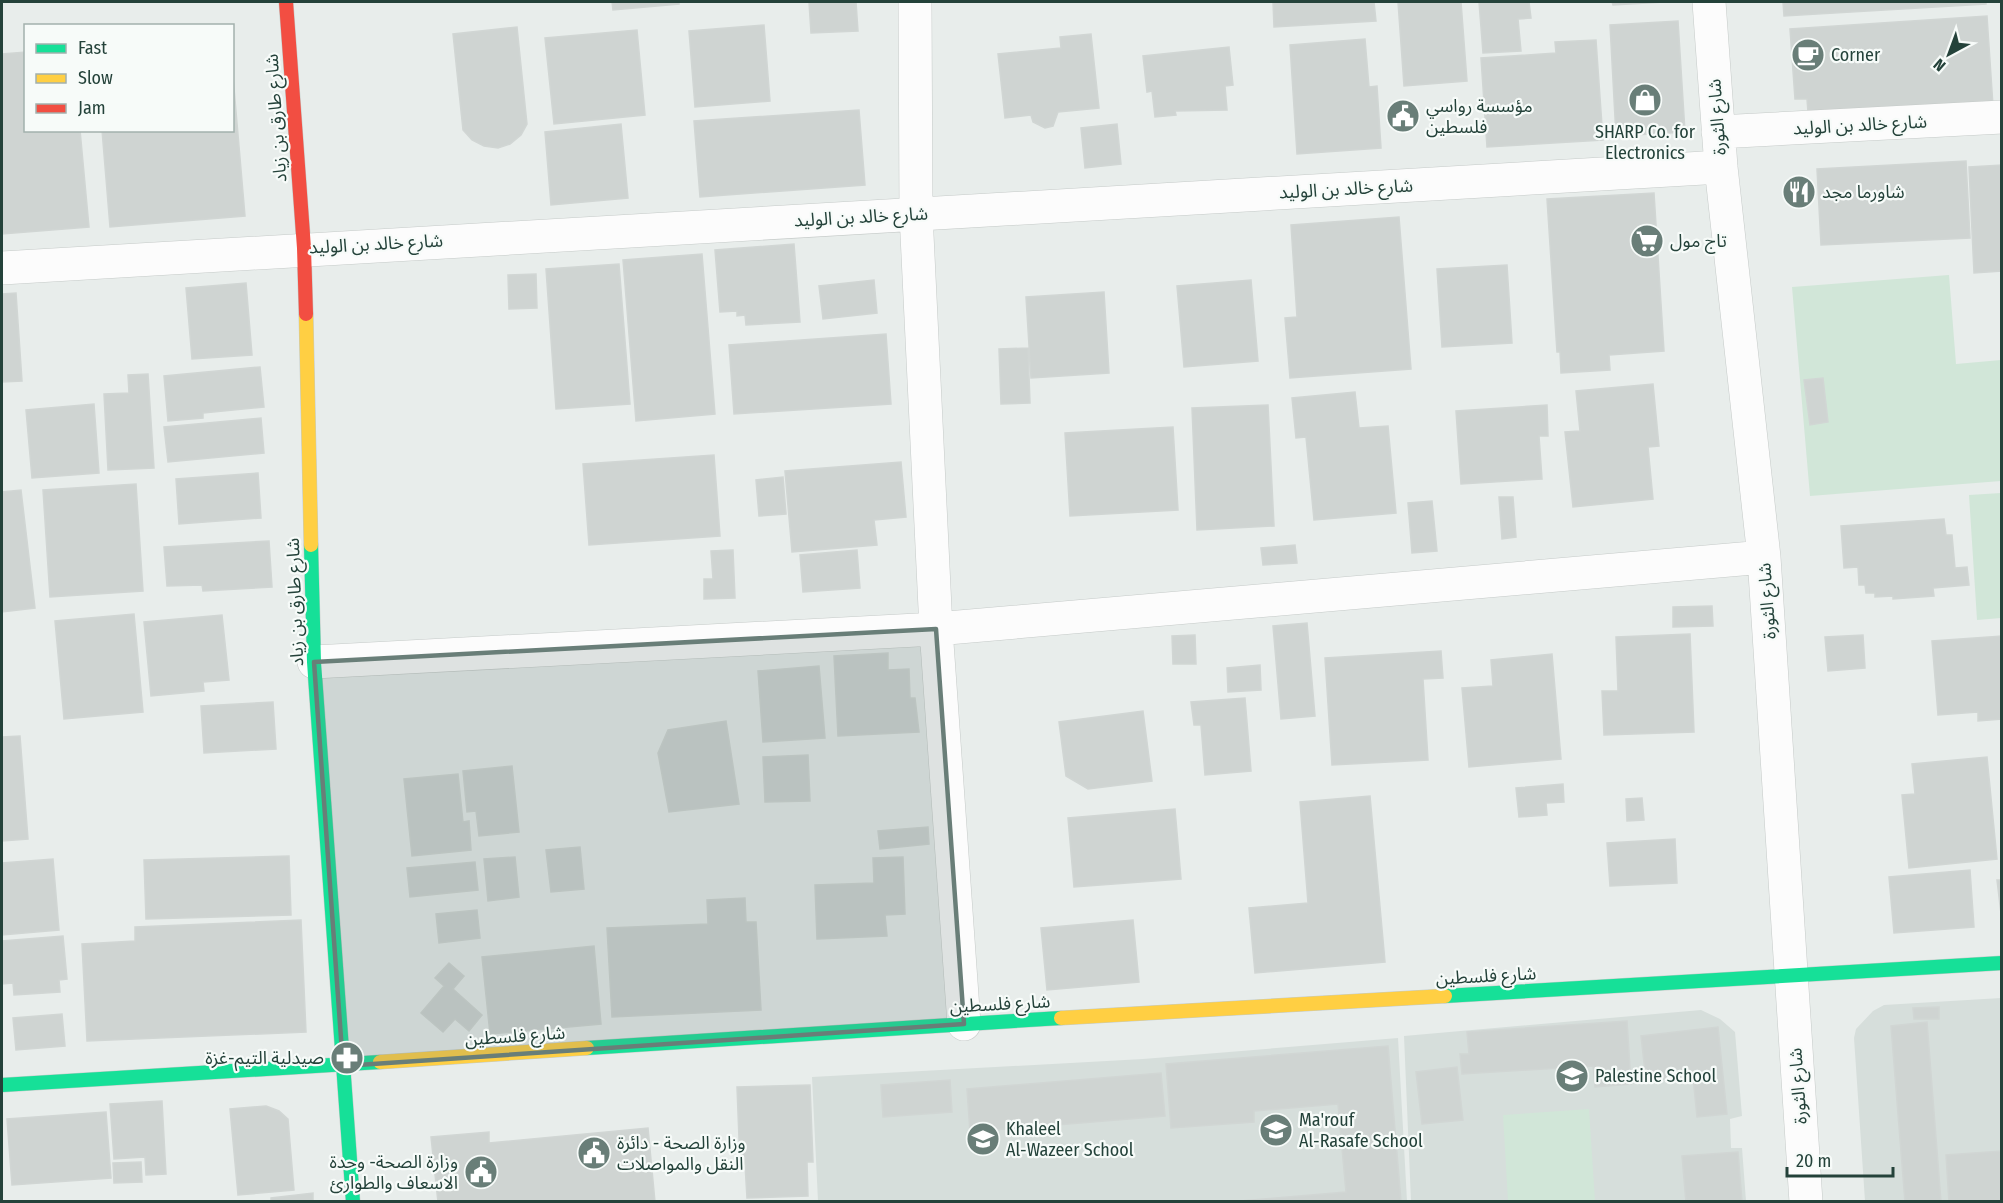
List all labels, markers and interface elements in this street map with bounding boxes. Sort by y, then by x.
legend [24,24,234,132]
north arrow [1919,24,1979,84]
text: Fast [78,37,107,59]
cafe icon: Corner [1790,37,1826,73]
place label: Corner [1831,44,1881,66]
street label: شارع طارق بن زياد [261,53,294,183]
text: N [1930,55,1949,75]
text: Slow [78,67,113,89]
street label: شارع الثورة [1703,78,1734,156]
shop icon: SHARP Co. for Electronics [1627,82,1663,118]
place label: مؤسسة رواسي فلسطين [1426,95,1533,138]
text: Jam [78,97,106,119]
public building icon: مؤسسة رواسي فلسطين [1385,98,1421,134]
street label: شارع خالد بن الوليد [1792,111,1928,142]
place label: SHARP Co. for Electronics [1595,121,1696,164]
restaurant icon: شاورما مجد [1781,174,1817,210]
street label: شارع خالد بن الوليد [1278,175,1414,206]
place label: شاورما مجد [1822,181,1905,203]
street label: شارع خالد بن الوليد [793,203,929,234]
supermarket icon: تاج مول [1629,223,1665,259]
street label: شارع خالد بن الوليد [308,230,444,261]
place label: تاج مول [1670,230,1727,254]
street label: شارع طارق بن زياد [282,537,311,667]
street label: شارع الثورة [1753,562,1784,640]
street label: شارع فلسطين [1435,962,1537,993]
street label: شارع فلسطين [949,990,1051,1021]
street label: شارع فلسطين [464,1022,566,1053]
pharmacy icon: صيدلية التيم-غزة [329,1040,365,1076]
place label: صيدلية التيم-غزة [205,1047,324,1071]
street label: شارع الثورة [1784,1047,1815,1125]
school or university icon: Palestine School [1554,1058,1590,1094]
place label: Palestine School [1595,1065,1716,1087]
place label: Ma'rouf Al-Rasafe School [1299,1109,1423,1152]
school or university icon: Ma'rouf Al-Rasafe School [1258,1112,1294,1148]
place label: Khaleel Al-Wazeer School [1006,1118,1134,1161]
school or university icon: Khaleel Al-Wazeer School [965,1121,1001,1157]
place label: وزارة الصحة - دائرة النقل والمواصلات [617,1132,746,1175]
public building icon: وزارة الصحة - دائرة النقل والمواصلات [576,1135,612,1171]
scale bar [1787,1140,1894,1178]
text: 20 m [1796,1150,1831,1172]
place label: وزارة الصحة- وحدة الاسعاف والطوارئ [329,1151,458,1194]
public building icon: وزارة الصحة- وحدة الاسعاف والطوارئ [463,1154,499,1190]

